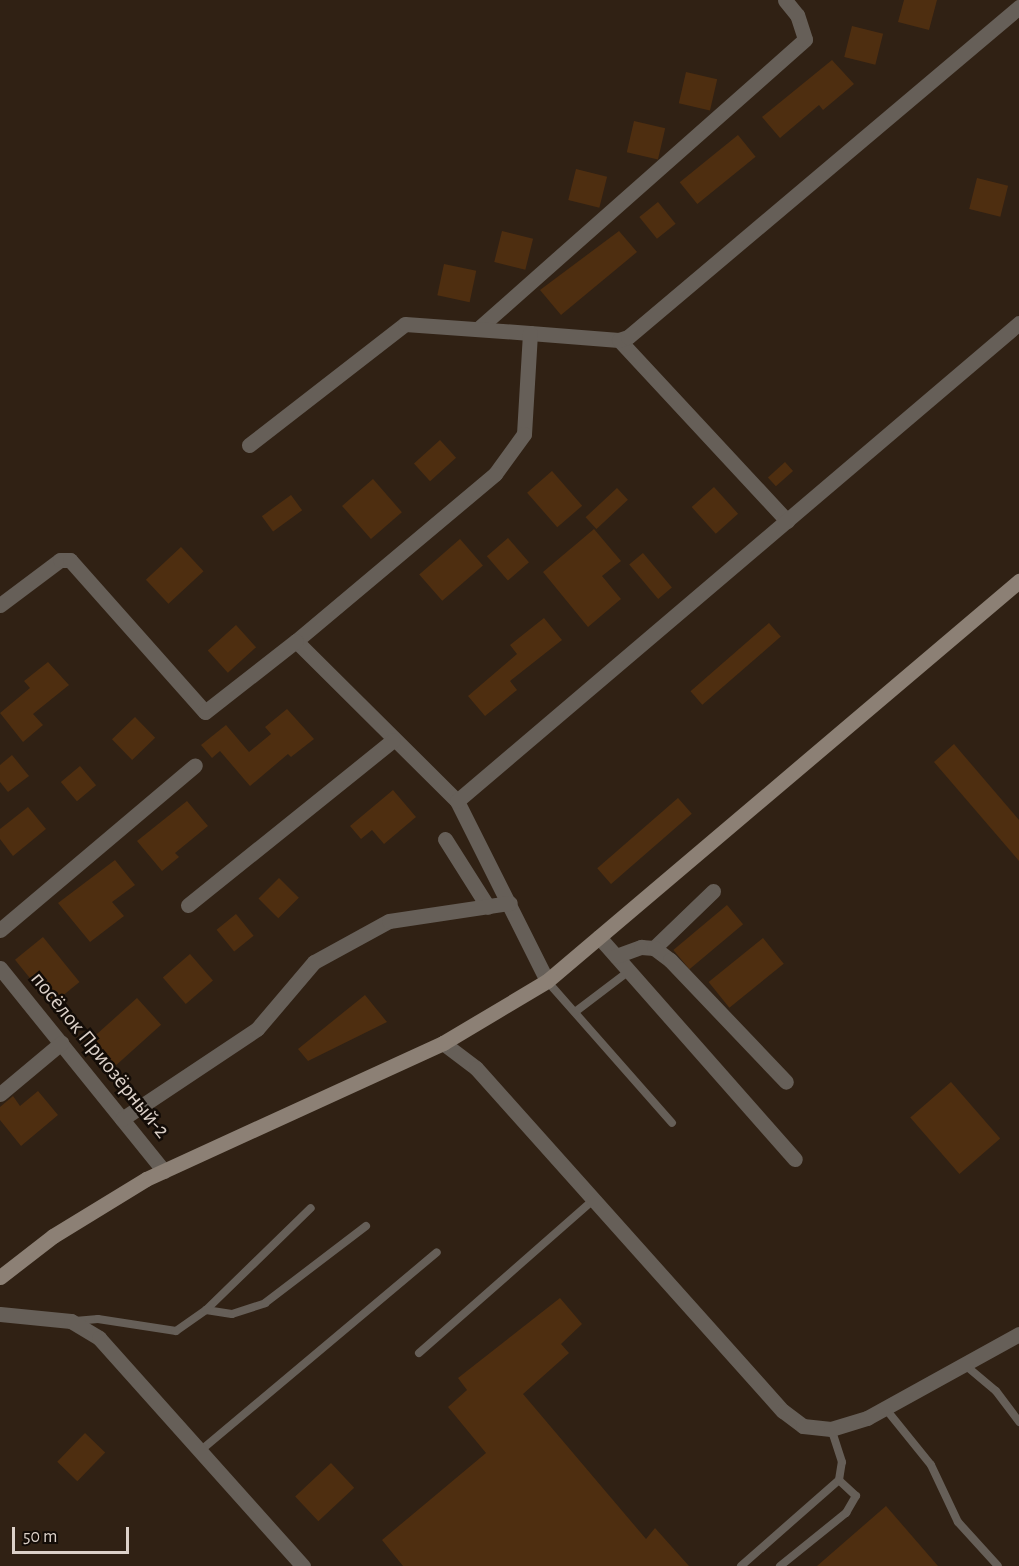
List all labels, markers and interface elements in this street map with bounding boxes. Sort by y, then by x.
street label: посёлок Приозёрный-2 [25,966,175,1144]
scale bar [15,1515,132,1553]
text: 50 m [23,1528,57,1546]

